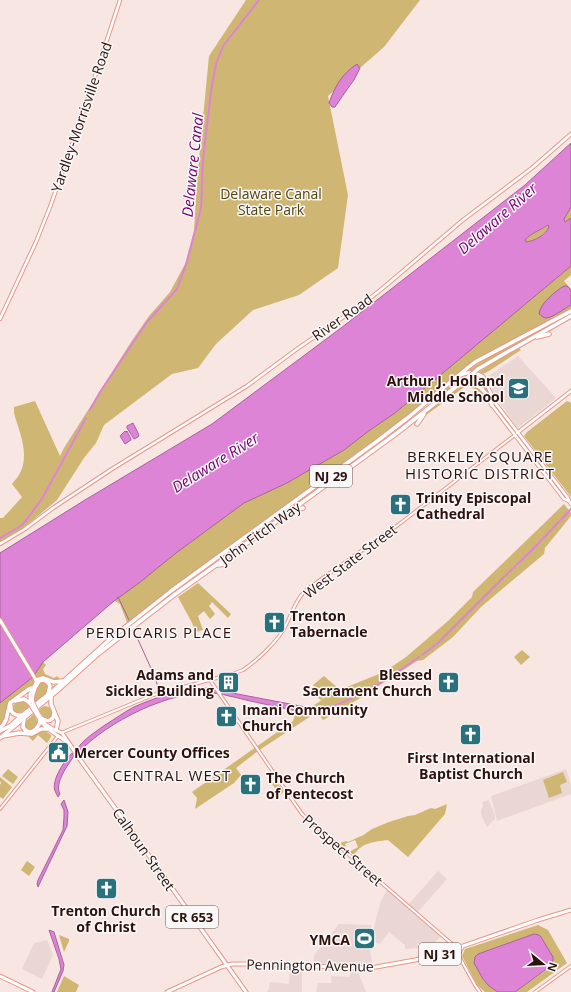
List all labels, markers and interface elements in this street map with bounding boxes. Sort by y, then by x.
street label: Yardley-Morrisville Road [46,39,116,195]
water label: Delaware Canal [177,111,208,218]
water label: Delaware River [453,177,542,258]
park label: Delaware Canal State Park [220,184,322,219]
street label: River Road [308,289,376,345]
place label: Arthur J. Holland Middle School [387,371,504,406]
school or university icon: Arthur J. Holland Middle School [506,375,532,401]
water label: Delaware River [168,427,263,497]
district label: BERKELEY SQUARE HISTORIC DISTRICT [405,446,555,483]
road number: NJ 29 [310,465,352,487]
place label: Trinity Episcopal Cathedral [416,488,531,523]
church icon: Trinity Episcopal Cathedral [388,492,414,518]
street label: John Fitch Way [214,497,305,570]
street label: West State Street [300,520,400,602]
place label: Trenton Tabernacle [290,606,367,641]
church icon: Trenton Tabernacle [261,610,287,636]
district label: PERDICARIS PLACE [86,622,232,642]
place label: Adams and Sickles Building [106,665,214,700]
place label: Blessed Sacrament Church [303,665,432,700]
building icon: Adams and Sickles Building [216,669,242,695]
church icon: Blessed Sacrament Church [435,669,461,695]
place label: Imani Community Church [242,700,368,735]
church icon: Imani Community Church [213,704,239,730]
church icon: First International Baptist Church [458,722,484,748]
public building icon: Mercer County Offices [46,739,72,765]
place label: Mercer County Offices [74,743,230,762]
place label: First International Baptist Church [407,748,535,783]
district label: CENTRAL WEST [113,765,231,785]
place label: The Church of Pentecost [266,768,353,803]
church icon: The Church of Pentecost [238,772,264,798]
street label: Calhoun Street [108,804,180,894]
street label: Prospect Street [299,810,387,890]
church icon: Trenton Church of Christ [93,875,119,901]
place label: Trenton Church of Christ [51,901,161,936]
road number: CR 653 [166,906,218,928]
sports icon: YMCA [352,926,378,952]
place label: YMCA [309,930,350,949]
road number: NJ 31 [419,943,461,965]
north arrow [523,944,563,984]
street label: Pennington Avenue [246,954,374,976]
text: N [544,961,562,974]

